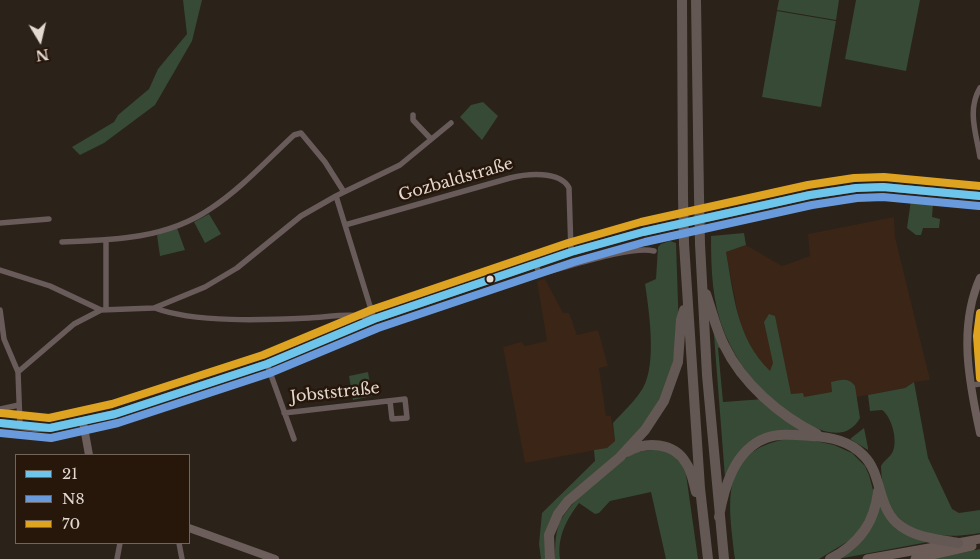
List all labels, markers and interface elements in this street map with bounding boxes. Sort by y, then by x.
north arrow [15,15,65,65]
text: N [34,45,50,65]
street label: Gozbaldstraße [396,154,516,206]
unlabelled marker [485,274,495,284]
street label: Jobststraße [289,379,381,407]
legend [15,454,190,544]
text: 21 [62,464,78,483]
text: N8 [62,489,85,508]
text: 70 [62,514,80,533]

